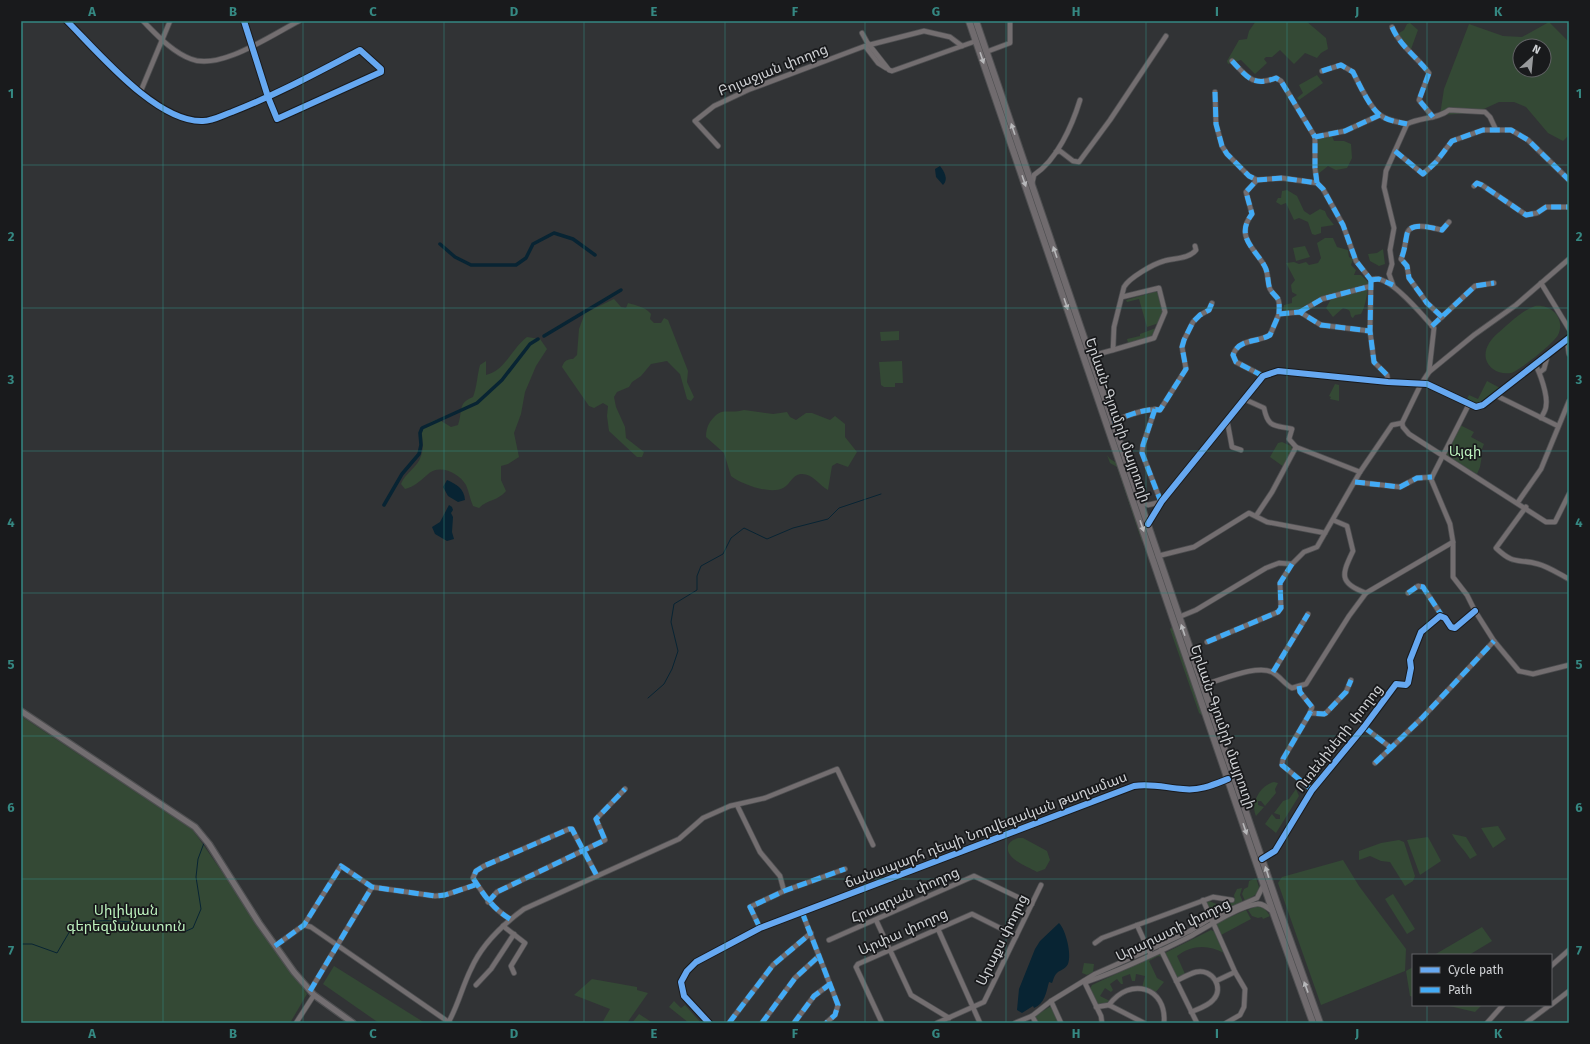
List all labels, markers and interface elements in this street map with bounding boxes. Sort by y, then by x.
text: A [87,4,96,19]
text: B [229,4,237,19]
text: C [369,4,377,19]
text: D [510,4,519,19]
text: E [651,4,658,19]
text: F [792,4,799,19]
text: G [932,4,940,19]
text: H [1072,4,1080,19]
text: I [1215,4,1219,19]
text: J [1354,4,1359,19]
text: K [1494,4,1503,19]
north arrow [1512,38,1552,78]
street label: Բոյաջյան փողոց [716,40,830,100]
text: N [1530,42,1543,57]
one-way arrow [979,52,985,64]
text: 1 [8,86,14,101]
text: 1 [1576,86,1582,101]
one-way arrow [1009,122,1015,134]
one-way arrow [1021,175,1027,187]
text: 2 [8,229,15,244]
text: 2 [1576,229,1583,244]
one-way arrow [1051,245,1057,257]
one-way arrow [1063,298,1069,310]
street label: Երևան-Գյումրի մայրուղի [1082,336,1154,504]
text: 3 [7,372,15,387]
text: 3 [1575,372,1583,387]
park label: Այգի [1449,443,1481,460]
text: 4 [7,515,15,530]
text: 4 [1575,515,1583,530]
one-way arrow [1139,521,1145,533]
one-way arrow [1180,624,1186,636]
street label: Երևան-Գյումրի մայրուղի [1187,643,1259,811]
text: 5 [8,657,15,672]
text: 5 [1576,657,1583,672]
street label: Ուռենիների փողոց [1292,681,1386,795]
street label: ճանապարհ դեպի Նորվեգական թաղամաս [843,768,1129,892]
text: 6 [7,800,15,815]
text: 6 [1575,800,1583,815]
one-way arrow [1242,823,1248,835]
street label: Հրազդան փողոց [848,863,962,927]
one-way arrow [1263,866,1269,878]
street label: Արաքս փողոց [973,892,1031,988]
street label: Արարատի փողոց [1113,895,1233,965]
park label: Սիլիկյան գերեզմանատուն [66,902,186,935]
street label: Արփա փողոց [856,905,950,959]
text: 7 [8,943,14,958]
text: 7 [1576,943,1582,958]
legend [1412,954,1552,1006]
text: Cycle path [1448,963,1504,977]
one-way arrow [1302,980,1308,992]
text: Path [1448,983,1472,997]
text: A [87,1026,96,1041]
text: B [229,1026,237,1041]
text: C [369,1026,377,1041]
text: D [510,1026,519,1041]
text: E [651,1026,658,1041]
text: F [792,1026,799,1041]
text: G [932,1026,940,1041]
text: H [1072,1026,1080,1041]
text: I [1215,1026,1219,1041]
text: J [1354,1026,1359,1041]
text: K [1494,1026,1503,1041]

